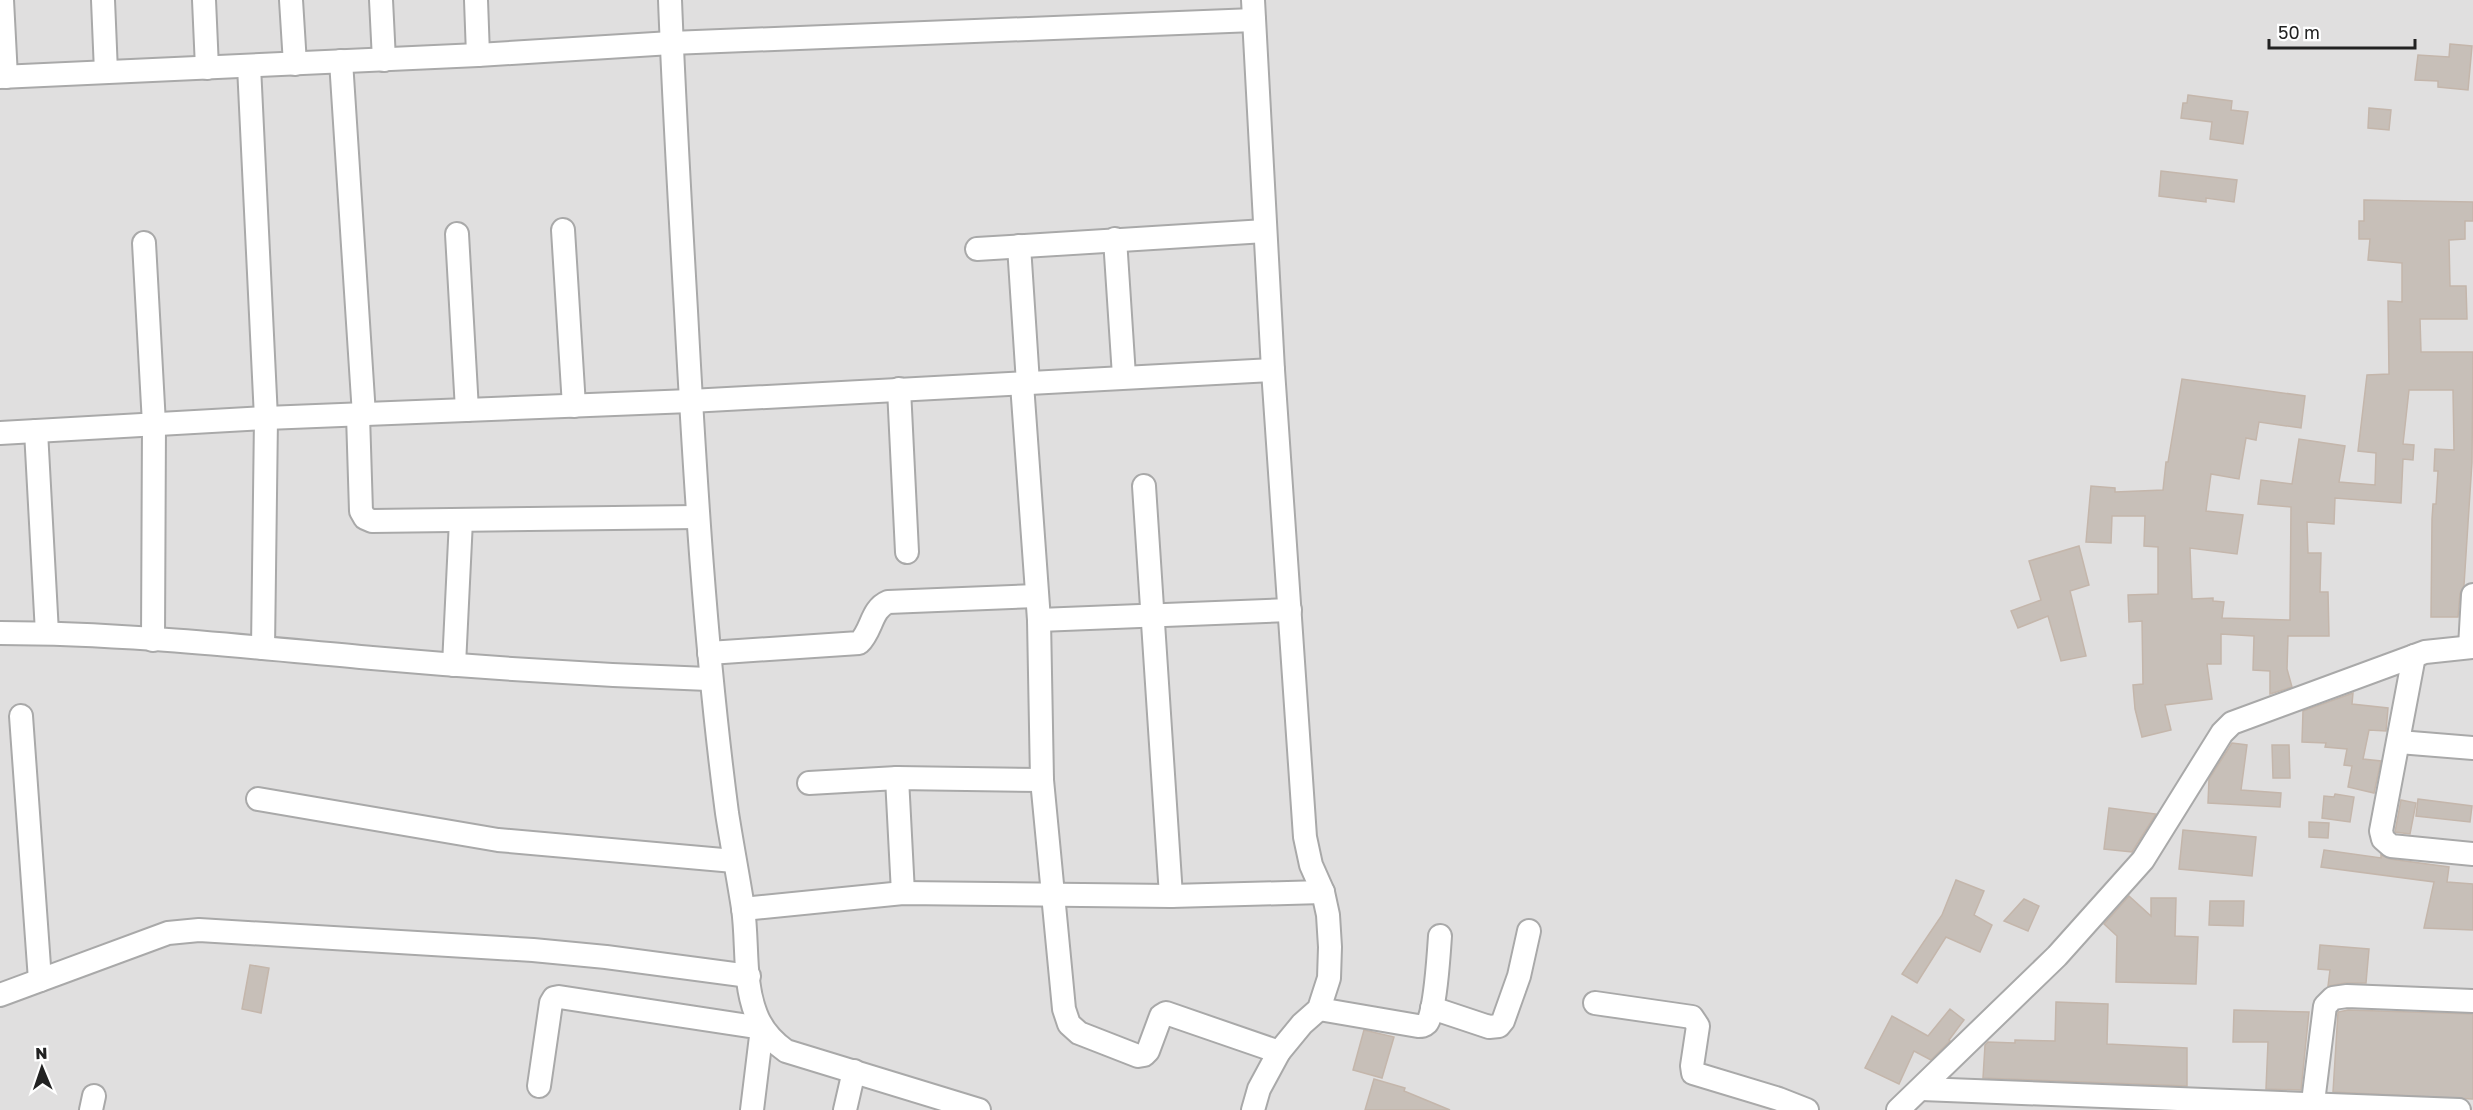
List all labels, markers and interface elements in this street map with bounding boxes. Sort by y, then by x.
scale bar [2269,12,2414,50]
text: 50 m [2278,21,2320,43]
north arrow [12,1038,72,1098]
text: N [35,1043,48,1063]

